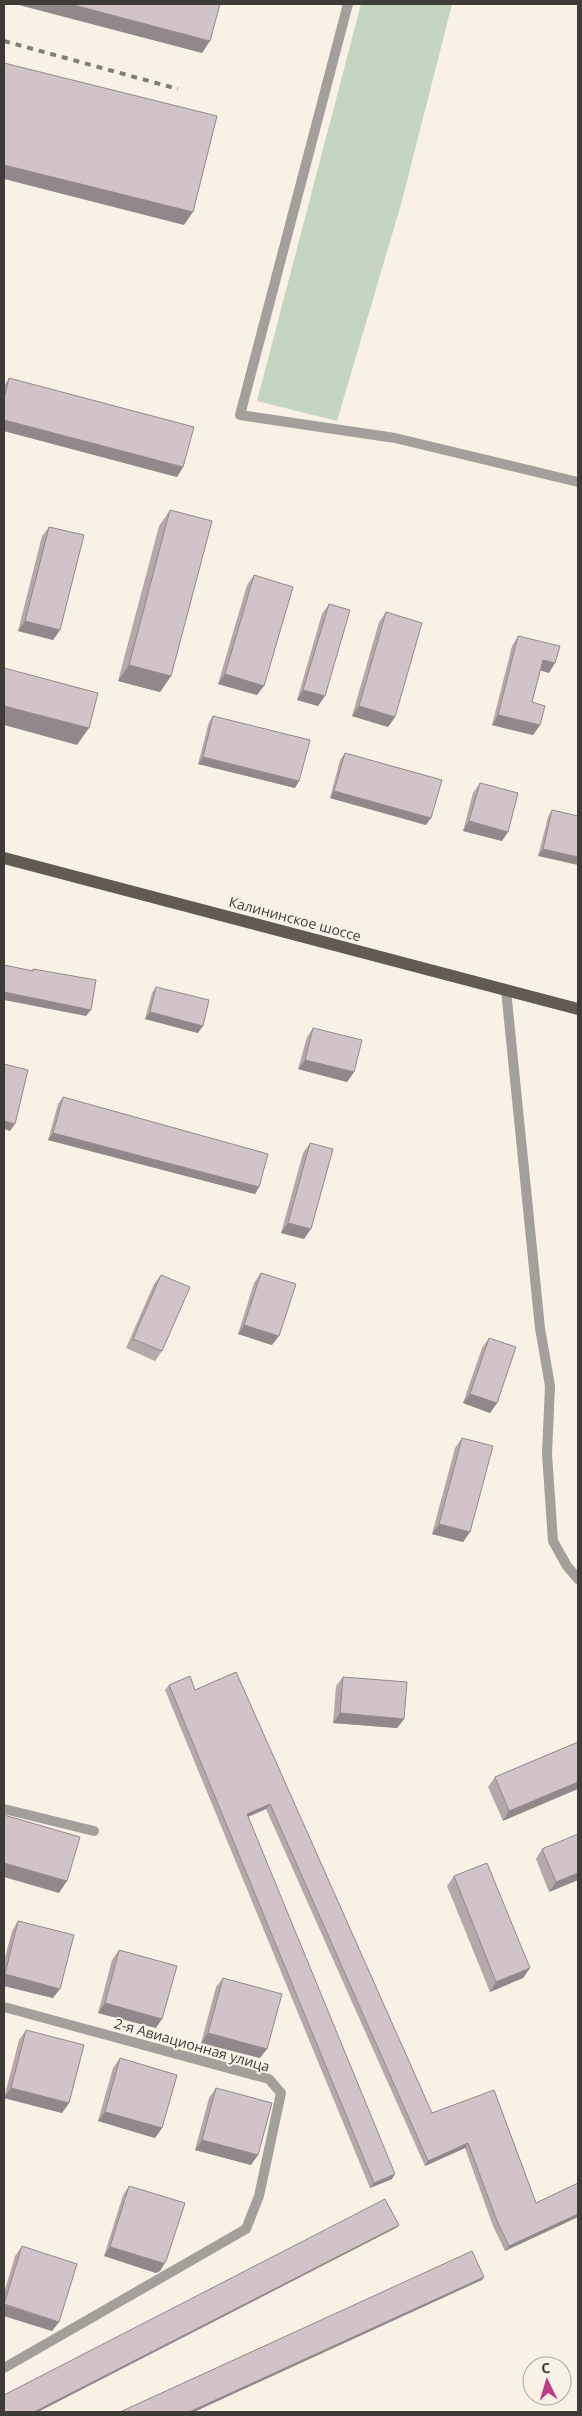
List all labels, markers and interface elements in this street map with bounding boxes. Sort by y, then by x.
street label: Калининское шоссе [227,892,363,945]
street label: 2-я Авиационная улица [112,2013,272,2076]
north arrow [522,2356,572,2406]
text: С [541,2358,551,2377]

